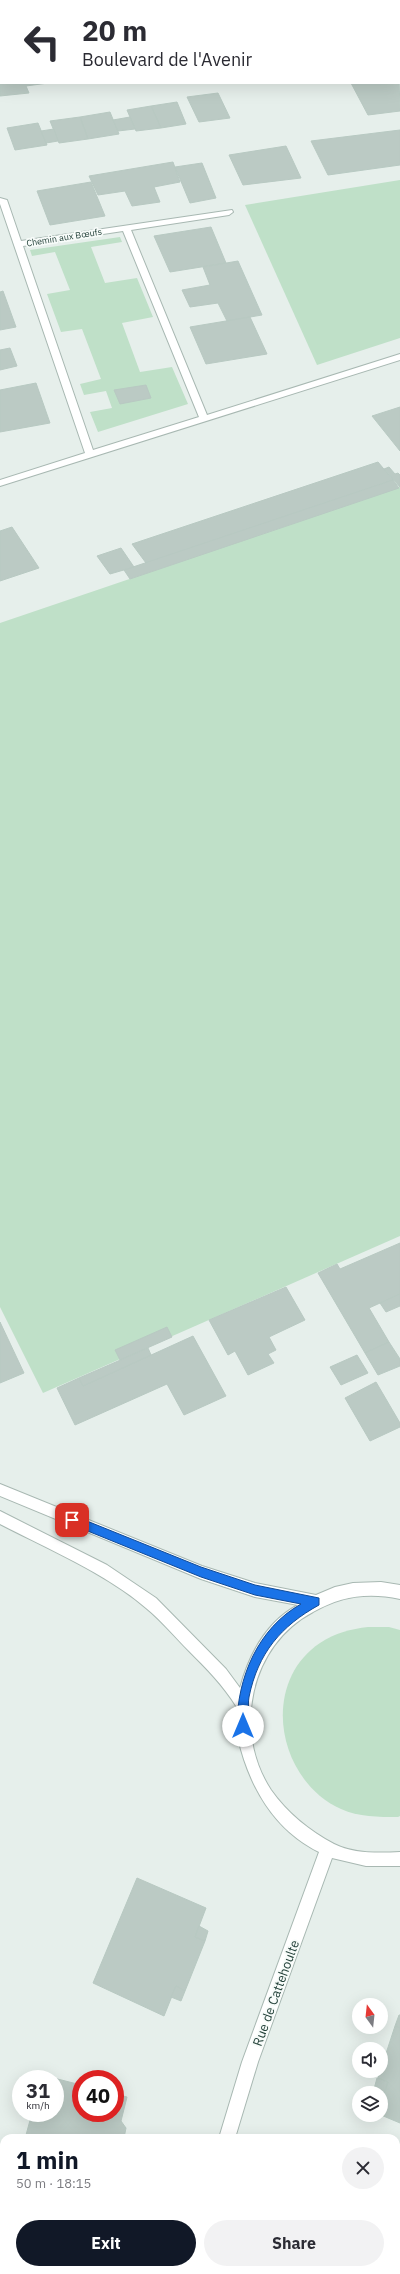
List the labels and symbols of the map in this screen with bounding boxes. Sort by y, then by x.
street label: Chemin aux Bœufs [25,226,103,248]
pin [55,1503,89,1537]
position arrow [222,1705,264,1747]
street label: Rue de Cattehoulte [249,1937,303,2049]
north arrow [352,1998,388,2034]
speed limit sign: 40 [72,2070,124,2122]

